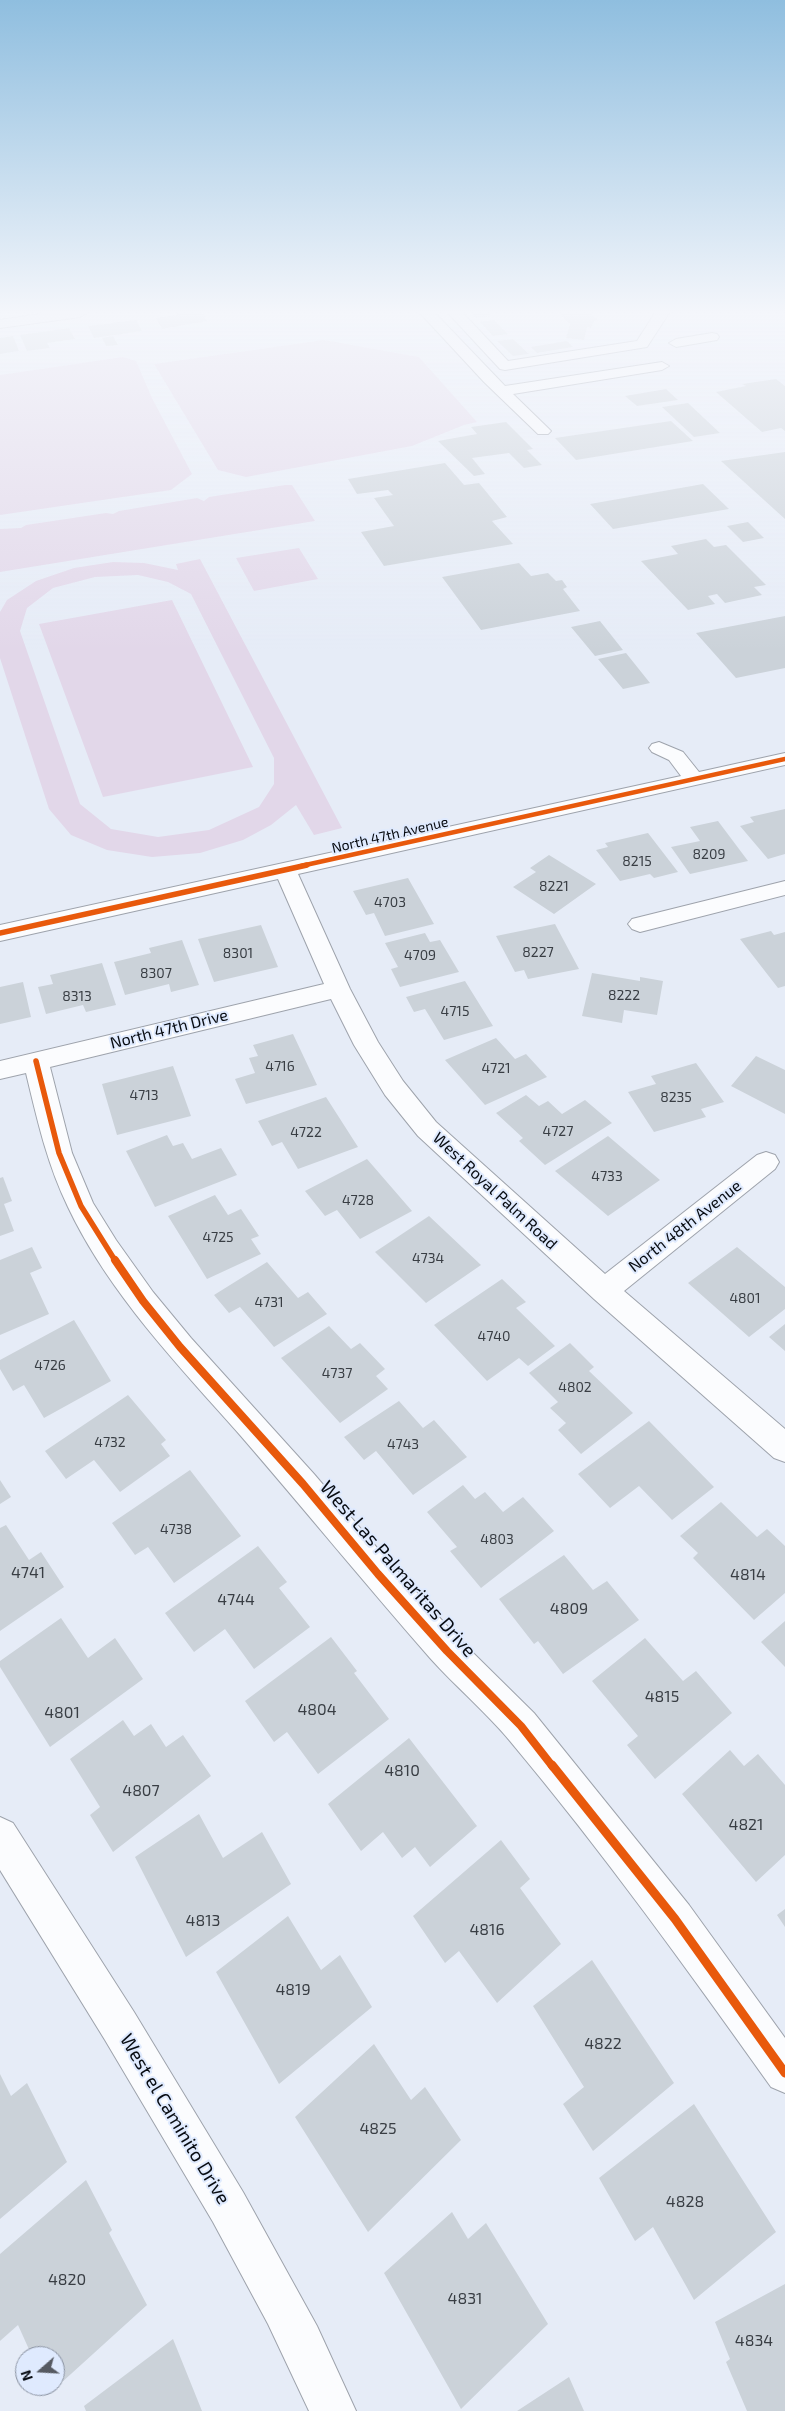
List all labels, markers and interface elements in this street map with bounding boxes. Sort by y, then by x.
street label: North 47th Avenue [330,813,450,857]
house number: 8209 [693,846,725,862]
house number: 8215 [622,853,652,869]
house number: 8221 [539,878,569,894]
house number: 4703 [374,894,406,910]
house number: 8227 [522,944,554,960]
house number: 8301 [223,945,253,961]
house number: 4709 [404,947,436,963]
house number: 8307 [140,965,172,981]
house number: 8222 [608,987,640,1003]
house number: 8313 [62,988,92,1004]
house number: 4715 [441,1003,469,1019]
street label: North 47th Drive [108,1005,230,1053]
house number: 4716 [265,1058,295,1074]
house number: 4721 [481,1060,511,1076]
house number: 4713 [129,1087,159,1103]
house number: 8235 [660,1089,692,1105]
house number: 4727 [543,1123,573,1139]
house number: 4722 [290,1124,322,1140]
street label: West Royal Palm Road [429,1128,561,1254]
house number: 4733 [591,1168,623,1184]
street label: North 48th Avenue [625,1176,745,1276]
house number: 4728 [342,1192,374,1208]
house number: 4725 [202,1229,234,1245]
house number: 4734 [412,1250,444,1266]
house number: 4801 [729,1290,761,1306]
house number: 4731 [254,1294,284,1310]
house number: 4740 [478,1328,510,1344]
house number: 4726 [34,1357,66,1373]
house number: 4737 [322,1365,352,1381]
house number: 4802 [558,1379,592,1395]
house number: 4732 [94,1434,126,1450]
house number: 4743 [387,1436,419,1452]
street label: West Las Palmaritas Drive [315,1476,481,1662]
house number: 4738 [160,1521,192,1537]
house number: 4803 [480,1531,514,1547]
house number: 4741 [11,1563,45,1583]
house number: 4814 [730,1565,766,1585]
house number: 4744 [217,1590,255,1610]
house number: 4809 [550,1599,588,1619]
house number: 4815 [645,1687,679,1707]
house number: 4804 [297,1700,337,1720]
house number: 4801 [44,1703,80,1723]
house number: 4810 [384,1761,420,1781]
house number: 4807 [122,1781,160,1801]
house number: 4821 [729,1815,763,1835]
house number: 4813 [186,1911,220,1931]
house number: 4816 [469,1920,505,1940]
house number: 4819 [275,1980,311,2000]
street label: West el Caminito Drive [115,2030,235,2208]
house number: 4822 [584,2034,622,2054]
house number: 4825 [359,2119,397,2139]
house number: 4828 [666,2192,704,2212]
house number: 4820 [48,2270,86,2290]
house number: 4831 [448,2289,482,2309]
house number: 4834 [735,2331,773,2351]
north arrow [15,2346,65,2396]
text: N [17,2368,36,2383]

